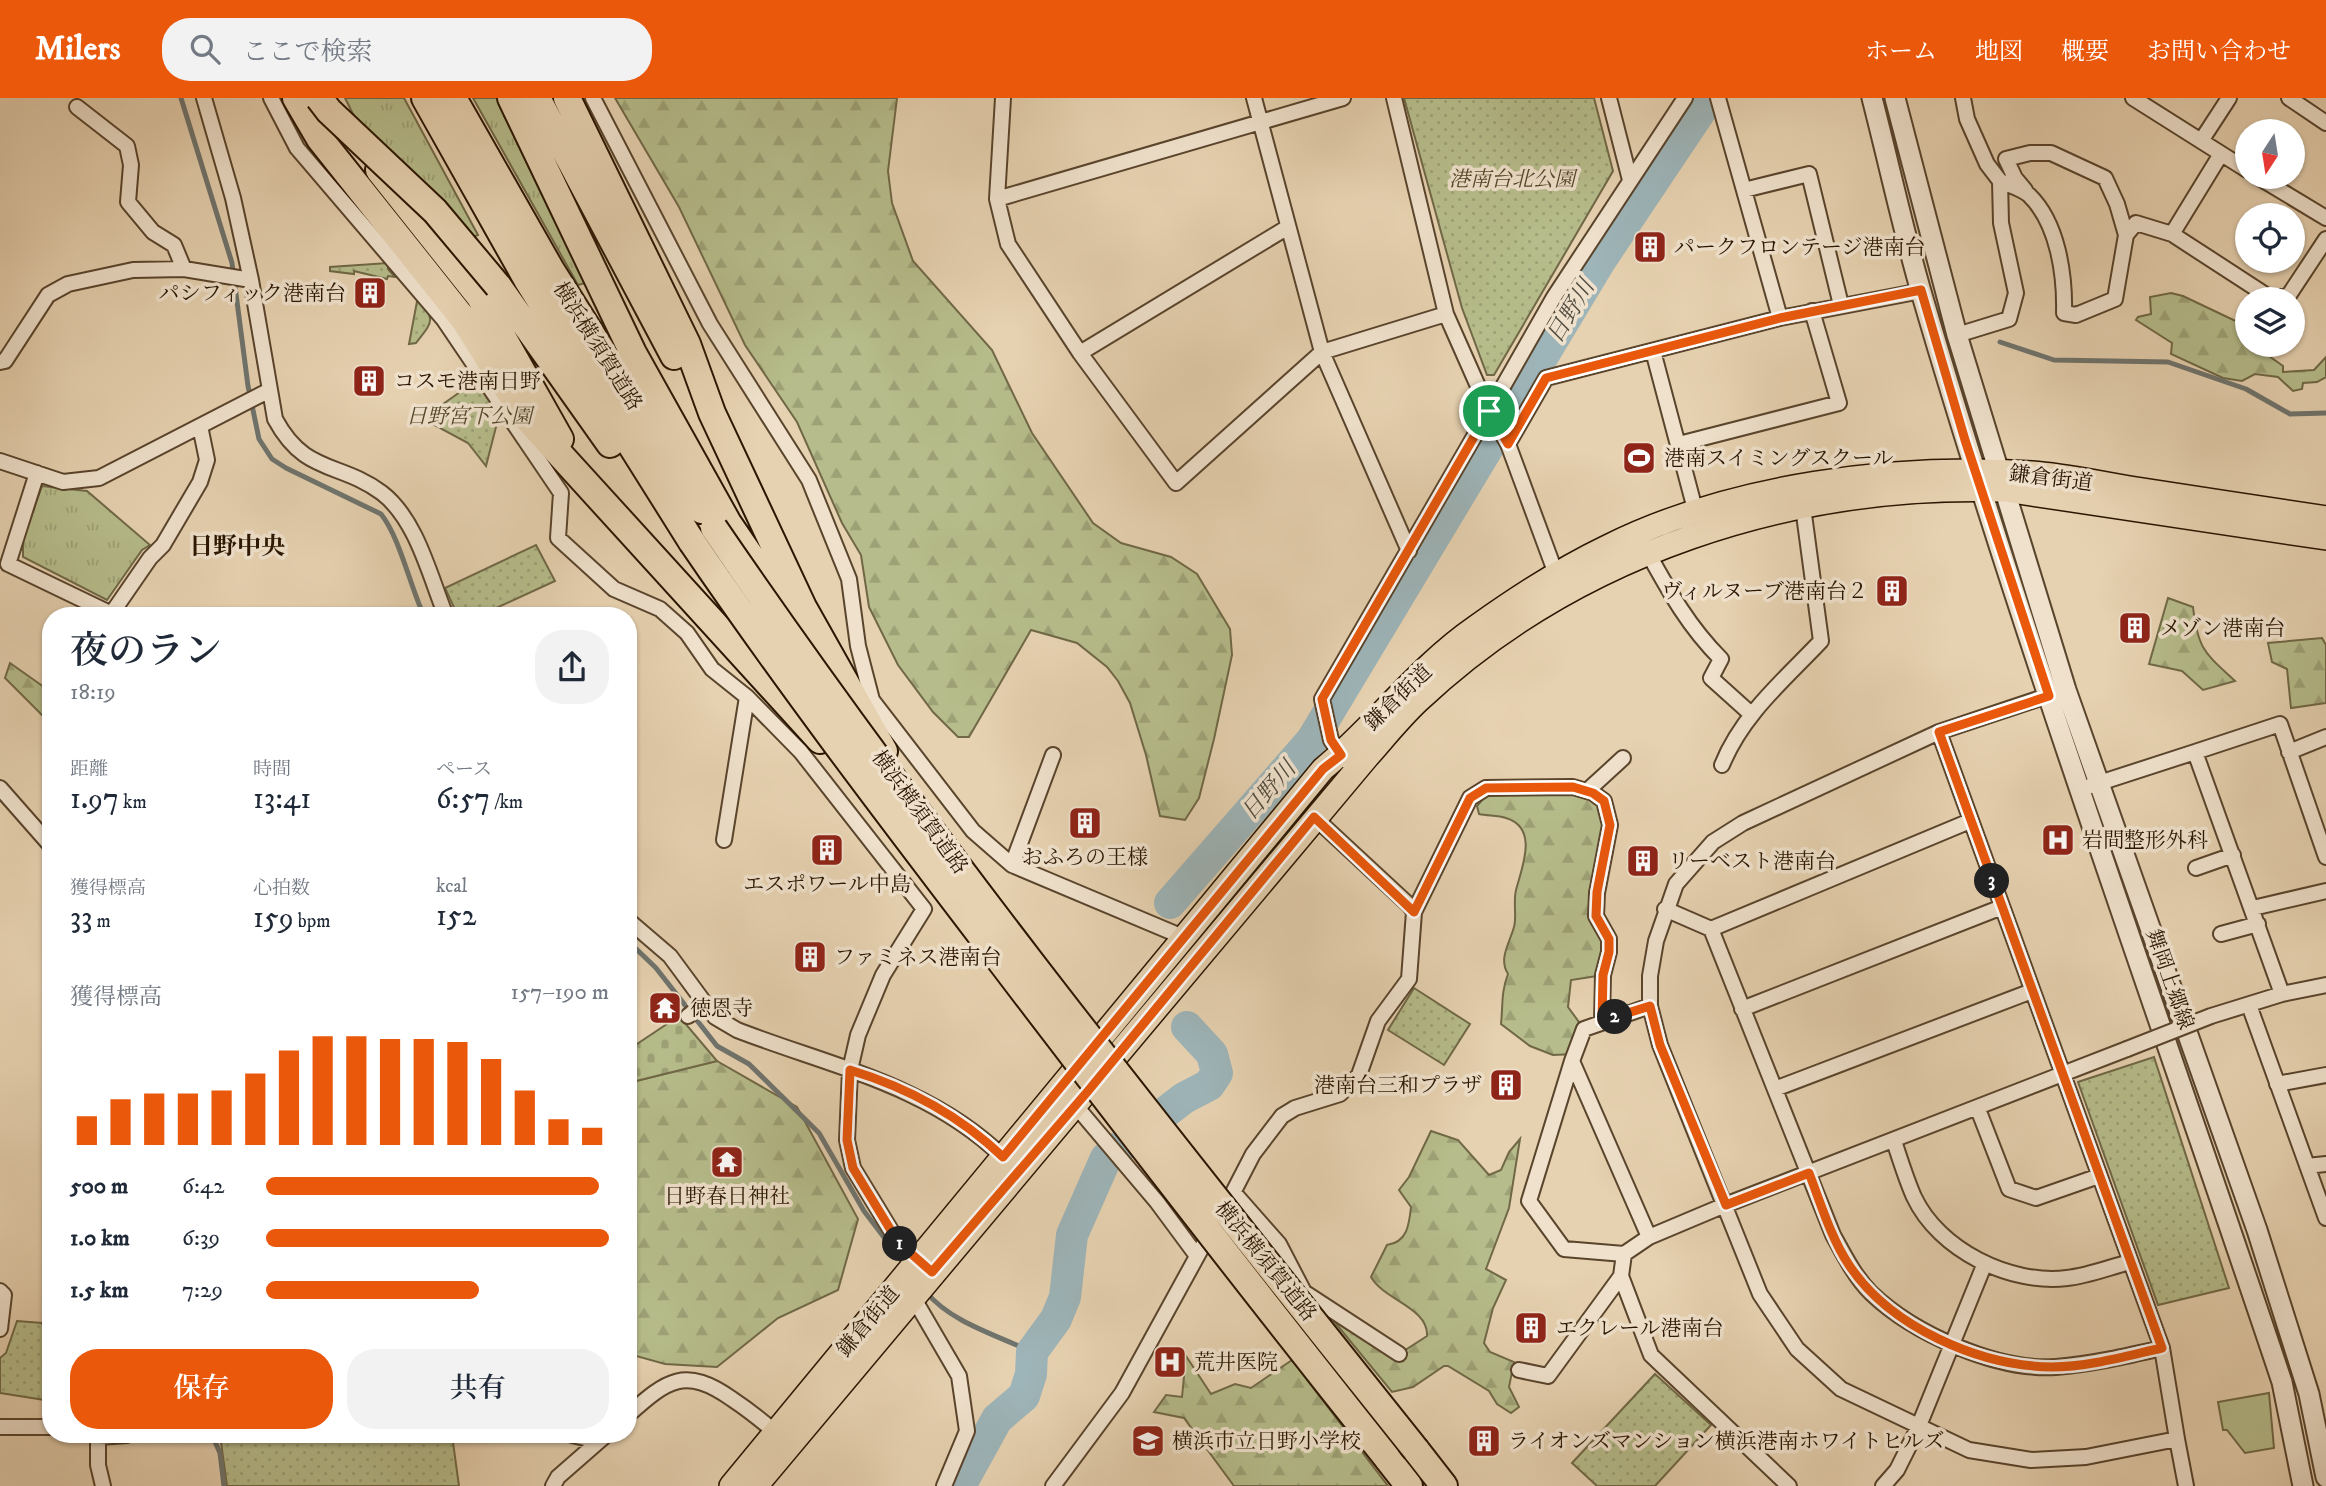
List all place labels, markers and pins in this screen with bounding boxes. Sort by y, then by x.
building icon: パークフロンテージ港南台 [1631,228,1669,266]
place label: パークフロンテージ港南台 [1674,235,1926,261]
building icon: パシフィック港南台 [351,274,389,312]
place label: パシフィック港南台 [159,281,346,307]
building icon: コスモ港南日野 [350,362,388,400]
place label: コスモ港南日野 [394,369,541,395]
pin [1459,381,1519,441]
sports icon: 港南スイミングスクール [1620,439,1658,477]
place label: 港南スイミングスクール [1664,446,1894,472]
building icon: ヴィルヌーブ港南台２ [1873,572,1911,610]
place label: ヴィルヌーブ港南台２ [1661,579,1868,605]
building icon: メゾン港南台 [2116,609,2154,647]
place label: メゾン港南台 [2160,616,2285,642]
building icon: おふろの王様 [1066,804,1104,842]
hospital icon: 岩間整形外科 [2039,821,2077,859]
place label: 岩間整形外科 [2082,828,2208,854]
building icon: エスポワール中島 [808,831,846,869]
building icon: リーベスト港南台 [1624,842,1662,880]
place label: おふろの王様 [1022,845,1148,871]
place label: リーベスト港南台 [1668,849,1836,875]
pin: 3 [1974,864,2010,898]
place label: エスポワール中島 [743,872,911,898]
building icon: ファミネス港南台 [791,938,829,976]
place label: ファミネス港南台 [834,945,1002,971]
temple icon: 徳恩寺 [646,989,684,1027]
place label: 徳恩寺 [690,996,753,1022]
pin: 2 [1598,1000,1632,1034]
building icon: 港南台三和プラザ [1487,1066,1525,1104]
place label: 港南台三和プラザ [1314,1073,1482,1099]
temple icon: 日野春日神社 [708,1143,746,1181]
place label: 日野春日神社 [664,1184,790,1210]
pin: 1 [883,1226,918,1262]
building icon: エクレール港南台 [1512,1309,1550,1347]
place label: エクレール港南台 [1556,1316,1724,1342]
hospital icon: 荒井医院 [1151,1343,1189,1381]
place label: 荒井医院 [1194,1350,1278,1376]
school or university icon: 横浜市立日野小学校 [1129,1422,1167,1460]
building icon: ライオンズマンション横浜港南ホワイトヒルズ [1465,1422,1503,1460]
place label: 横浜市立日野小学校 [1172,1429,1361,1455]
place label: ライオンズマンション横浜港南ホワイトヒルズ [1508,1429,1944,1455]

